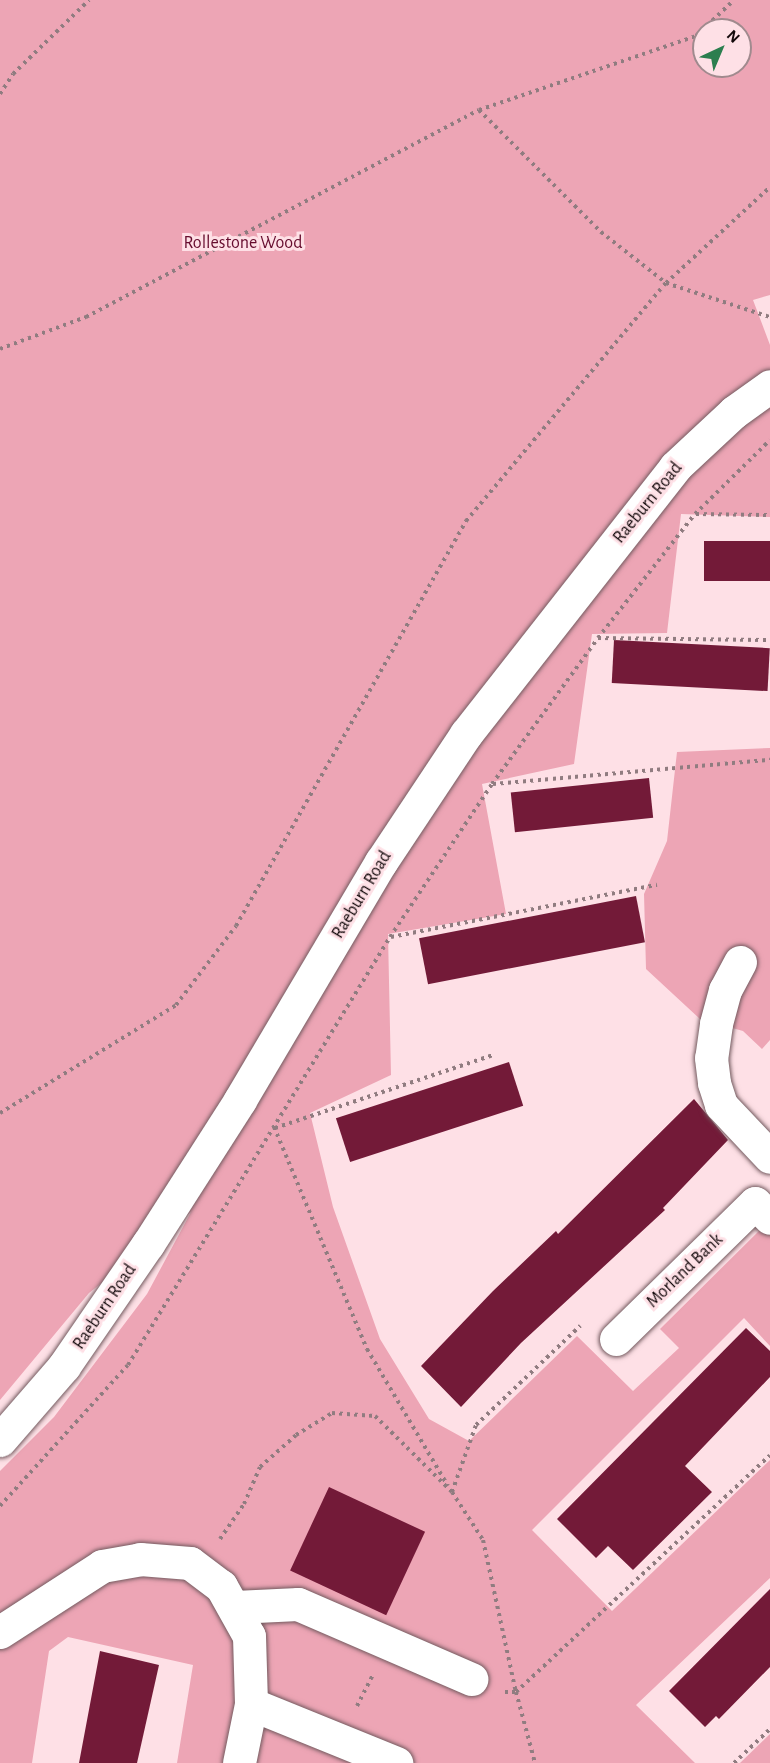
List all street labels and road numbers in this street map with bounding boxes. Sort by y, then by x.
street label: Raeburn Road [609,458,687,548]
street label: Raeburn Road [327,847,397,943]
street label: Morland Bank [642,1229,728,1313]
street label: Raeburn Road [69,1260,141,1354]

